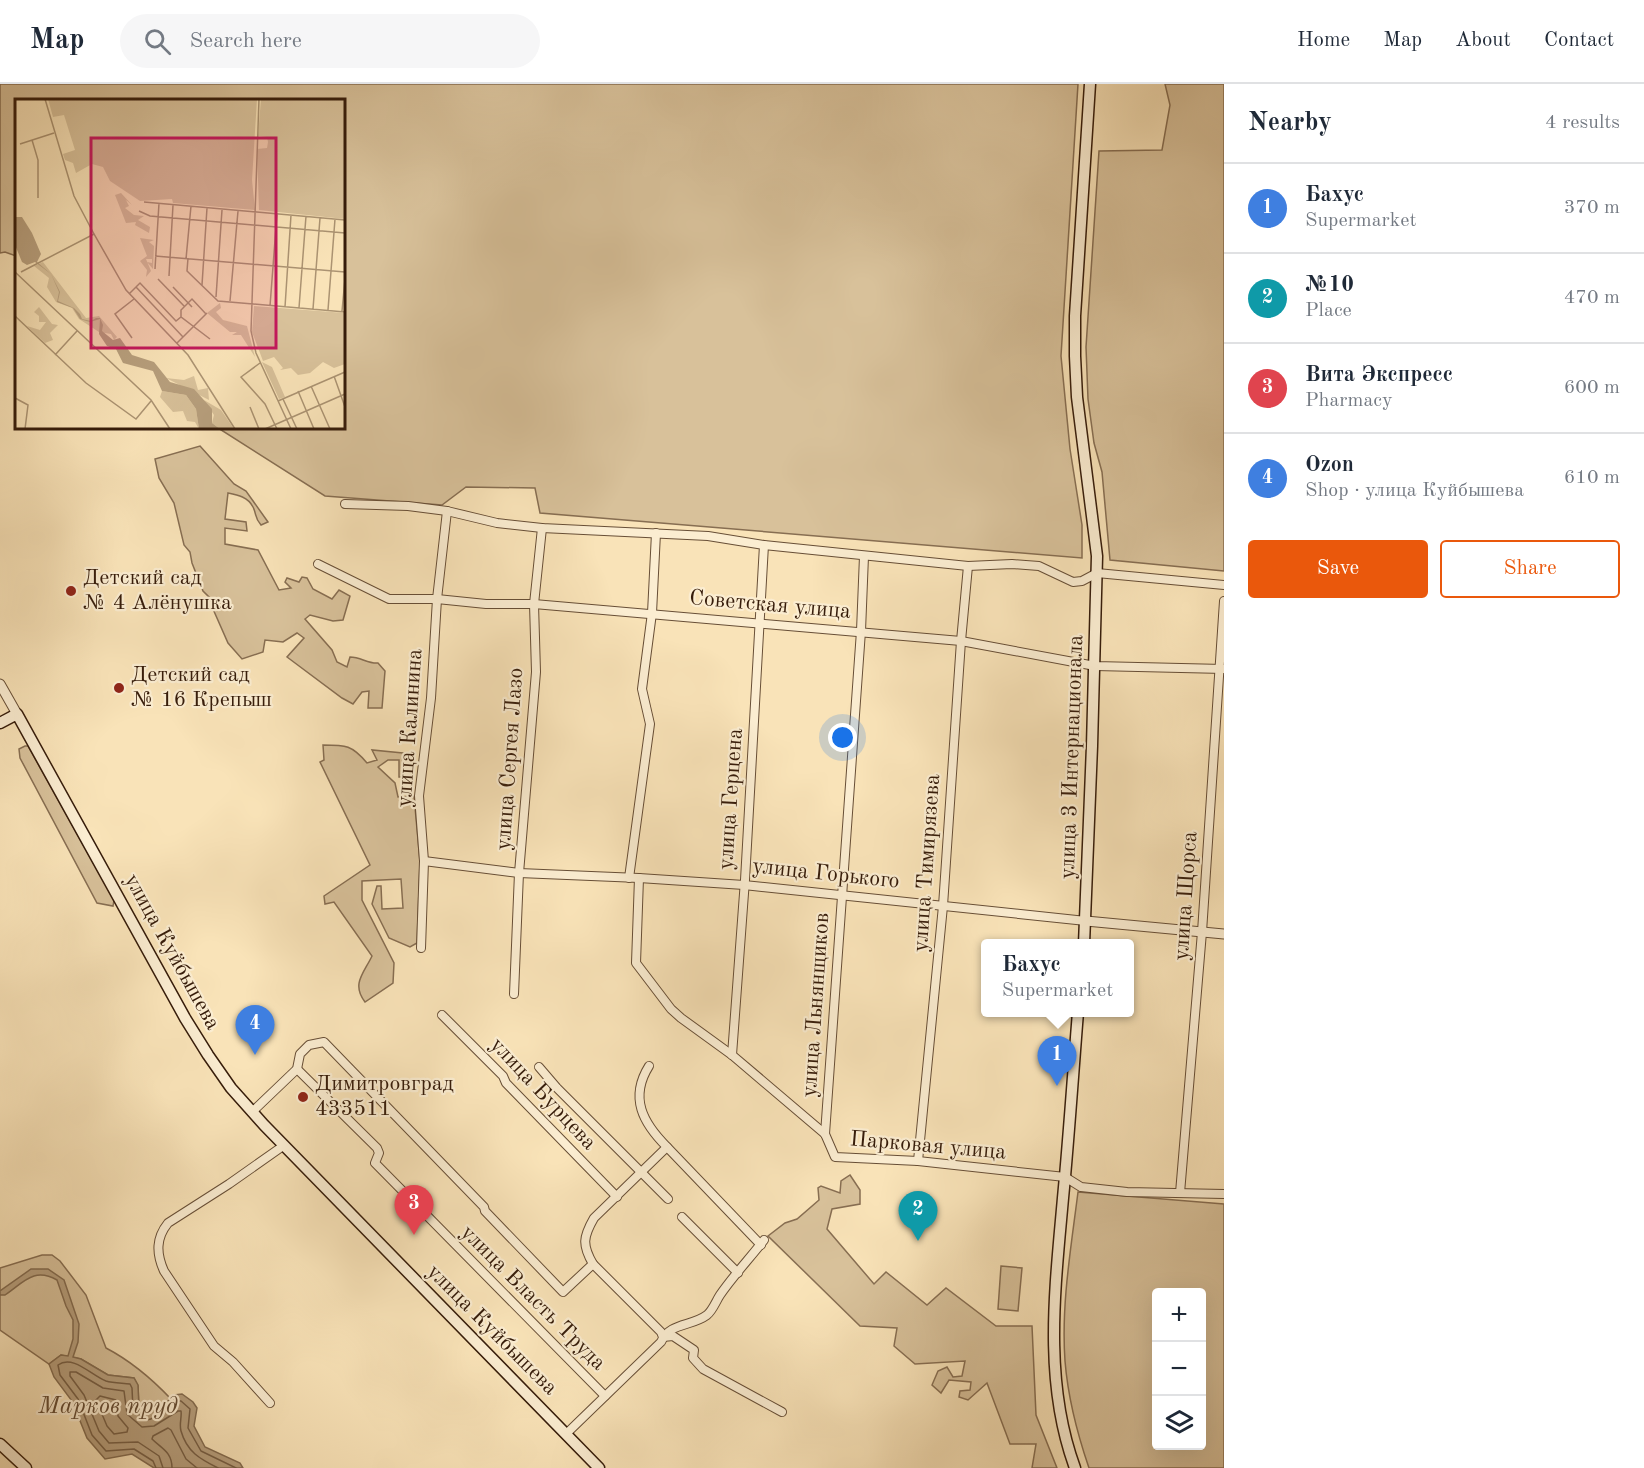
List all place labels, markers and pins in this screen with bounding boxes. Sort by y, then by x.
place label: Детский сад № 4 Алёнушка [83,567,232,614]
marker: Детский сад № 4 Алёнушка [64,584,78,598]
place label: Детский сад № 16 Крепыш [131,664,272,711]
marker: Детский сад № 16 Крепыш [112,681,126,695]
pin: 4 [236,1006,274,1055]
pin: 1 [1038,1036,1076,1086]
place label: Димитровград 433511 [315,1073,454,1120]
marker: Димитровград 433511 [296,1090,310,1104]
pin: 3 [394,1186,434,1235]
pin: 2 [898,1192,938,1241]

